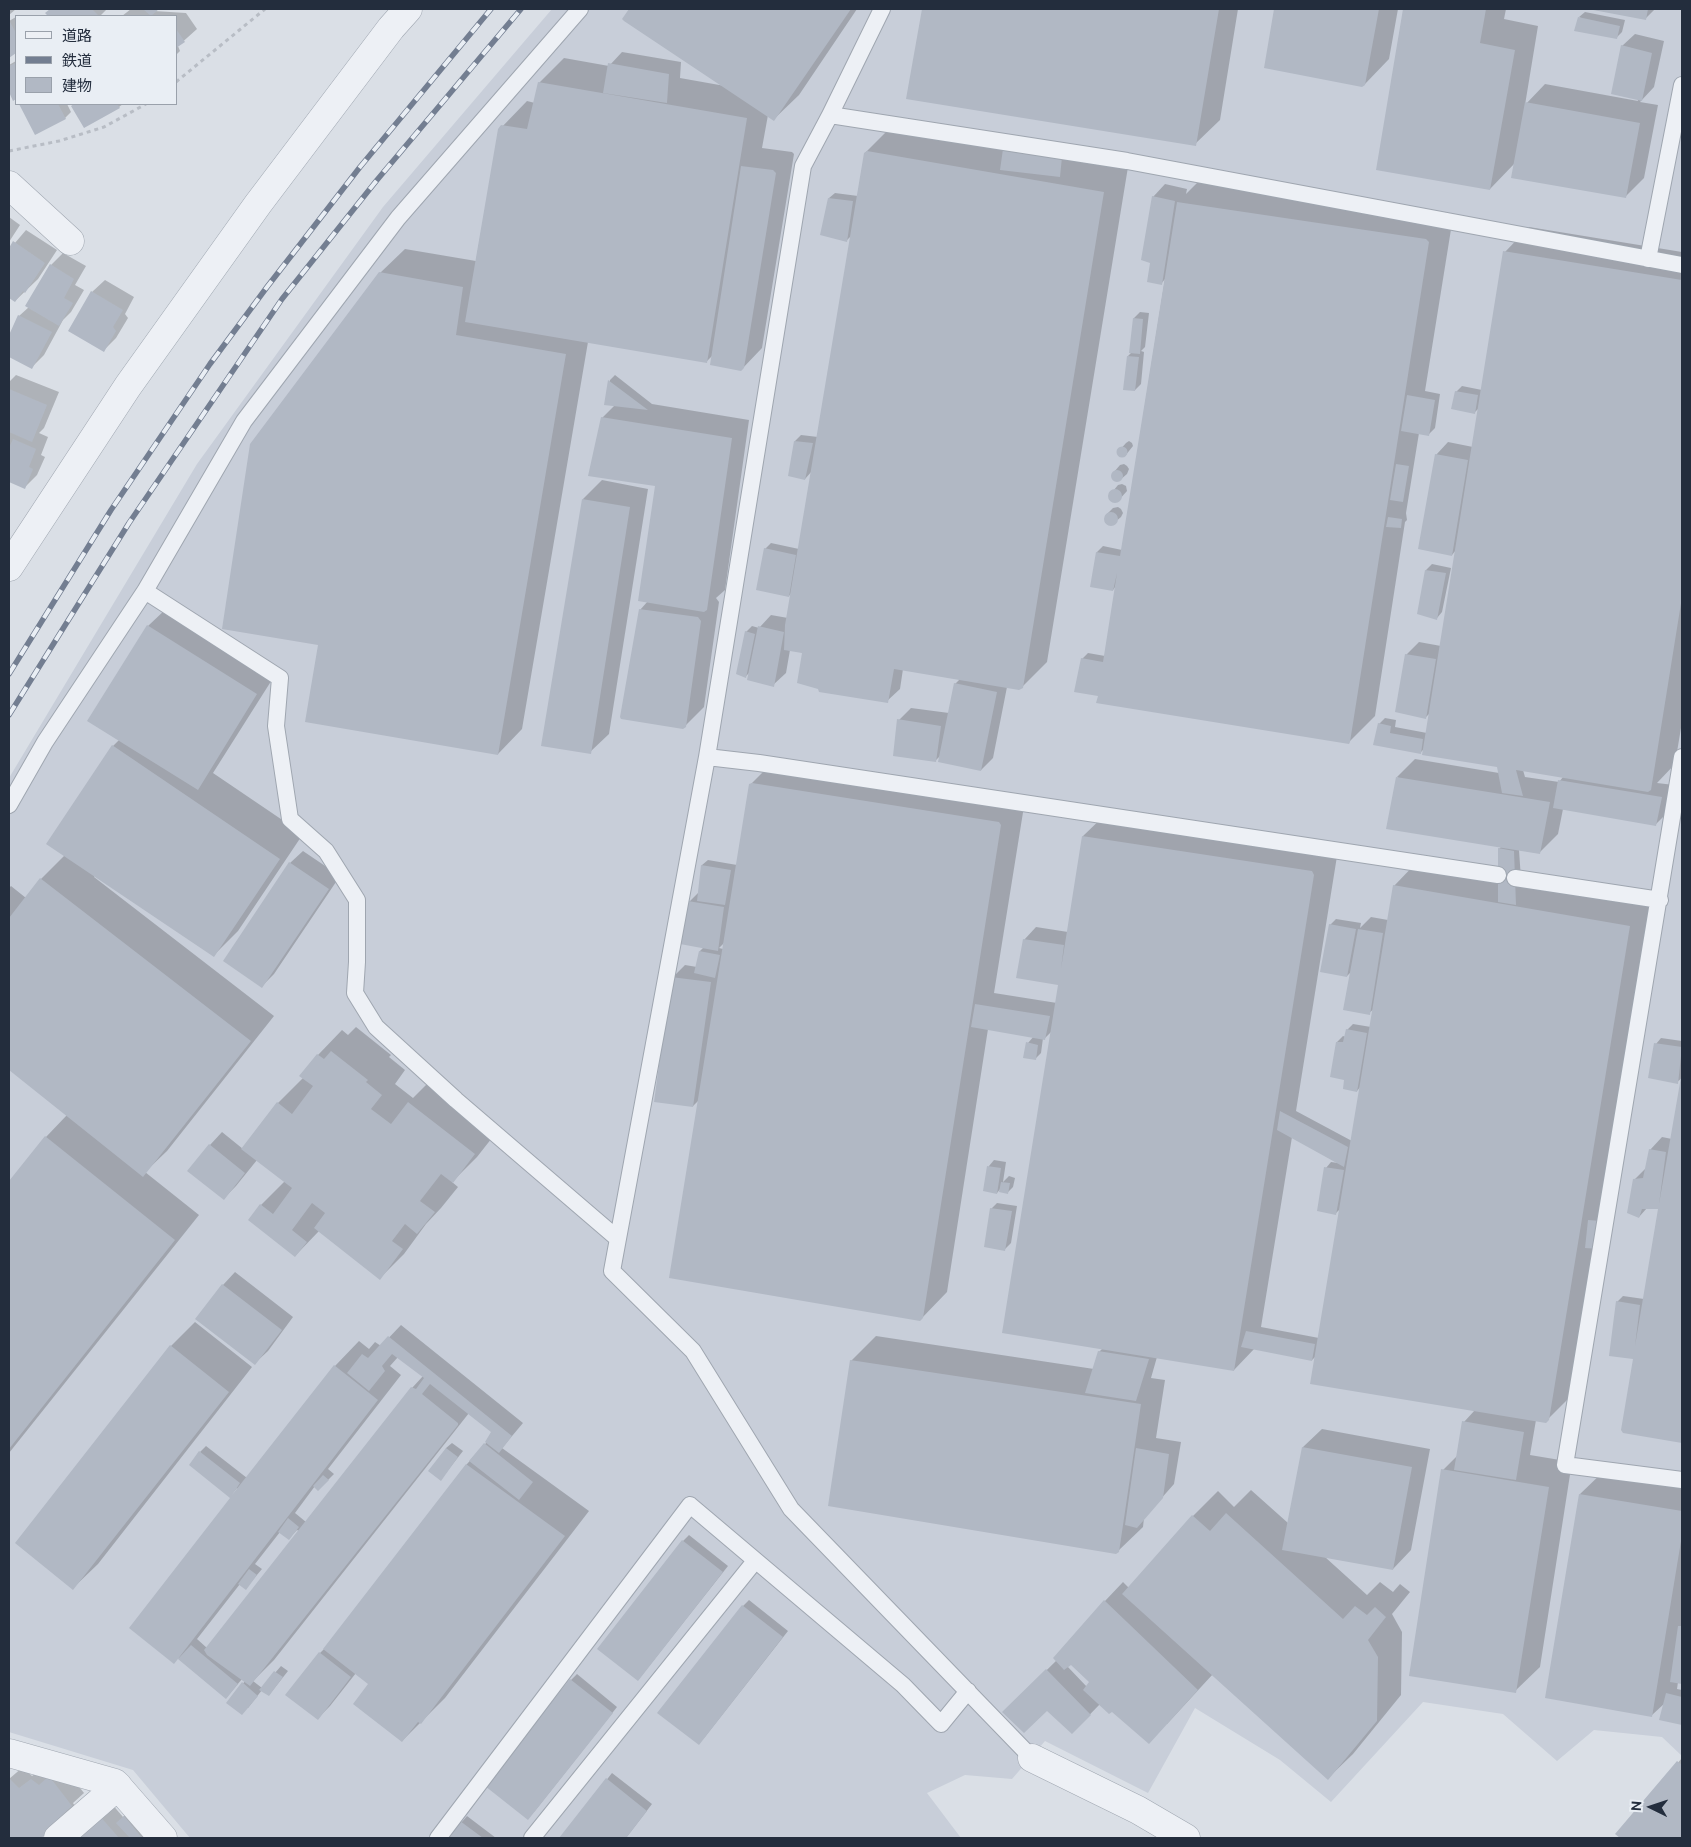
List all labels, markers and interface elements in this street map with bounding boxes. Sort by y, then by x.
legend [15,15,178,105]
text: 道路 [62,27,92,44]
text: 鉄道 [62,52,92,69]
text: 建物 [62,77,92,94]
north arrow [1626,1782,1676,1832]
text: N [1628,1800,1644,1812]

